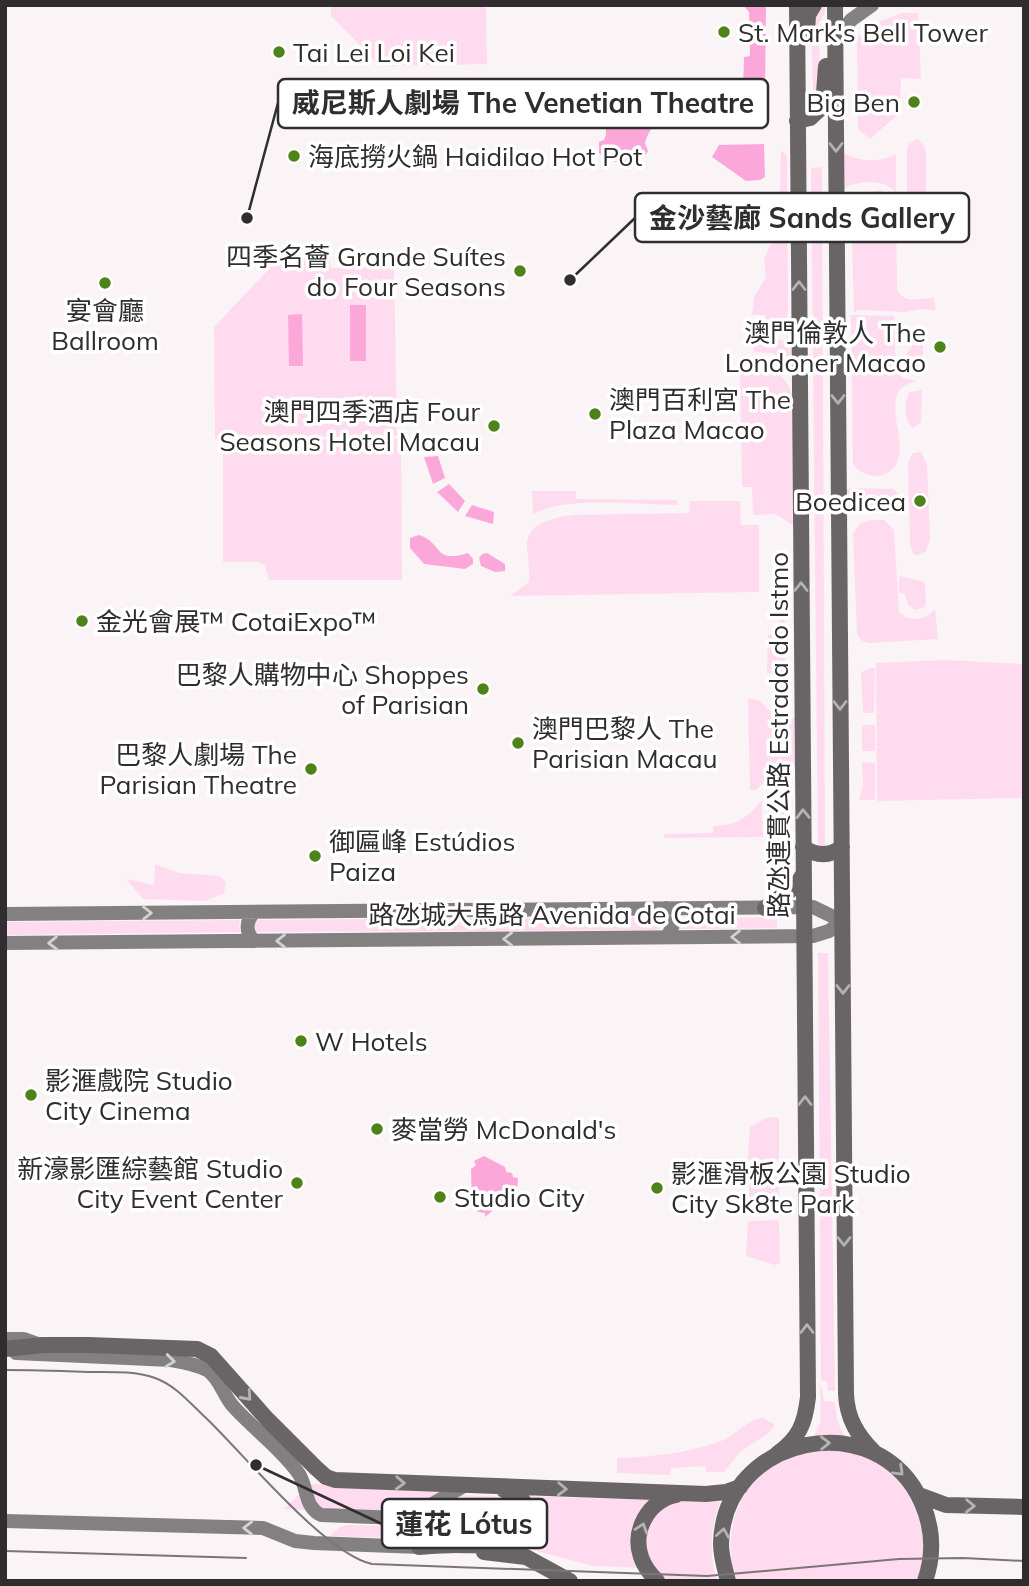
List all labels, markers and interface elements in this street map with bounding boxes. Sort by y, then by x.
place label: St. Mark's Bell Tower [738,16,988,49]
marker: St. Mark's Bell Tower [716,24,732,40]
place label: Tai Lei Loi Kei [293,36,455,69]
marker: Tai Lei Loi Kei [271,44,287,60]
callout: 威尼斯人劇場 The Venetian Theatre [278,79,768,128]
text: 威尼斯人劇場 The Venetian Theatre [292,85,754,120]
place label: Big Ben [807,86,900,119]
marker: Big Ben [906,94,922,110]
place label: 海底撈火鍋 Haidilao Hot Pot [308,140,642,173]
one-way arrow [828,142,844,153]
marker: 海底撈火鍋 Haidilao Hot Pot [286,148,302,164]
callout: 金沙藝廊 Sands Gallery [635,193,969,242]
text: 金沙藝廊 Sands Gallery [649,200,956,235]
place label: 四季名薈 Grande Suítes do Four Seasons [226,240,506,303]
marker: 四季名薈 Grande Suítes do Four Seasons [512,263,528,279]
marker: 宴會廳 Ballroom [97,275,113,291]
one-way arrow [791,280,807,291]
place label: 宴會廳 Ballroom [51,294,159,357]
place label: 澳門倫敦人 The Londoner Macao [725,316,926,379]
marker: 澳門倫敦人 The Londoner Macao [932,339,948,355]
place label: 澳門百利宮 The Plaza Macao [609,383,791,446]
one-way arrow [830,394,846,405]
place label: 澳門四季酒店 Four Seasons Hotel Macau [219,395,481,458]
marker: 澳門百利宮 The Plaza Macao [587,406,603,422]
marker: 澳門四季酒店 Four Seasons Hotel Macau [486,418,502,434]
place label: Boedicea [795,485,906,518]
marker: Boedicea [912,493,928,509]
street label: 路氹連貫公路 Estrada do Istmo [762,552,795,918]
one-way arrow [793,581,809,592]
place label: 金光會展™ CotaiExpo™ [96,605,376,638]
marker: 金光會展™ CotaiExpo™ [74,613,90,629]
place label: 巴黎人購物中心 Shoppes of Parisian [176,658,469,721]
marker: 巴黎人購物中心 Shoppes of Parisian [475,681,491,697]
one-way arrow [832,700,848,711]
place label: 澳門巴黎人 The Parisian Macau [532,712,718,775]
marker: 澳門巴黎人 The Parisian Macau [510,735,526,751]
place label: 巴黎人劇場 The Parisian Theatre [100,738,297,801]
marker: 巴黎人劇場 The Parisian Theatre [303,761,319,777]
one-way arrow [795,809,811,819]
place label: 御匾峰 Estúdios Paiza [329,825,515,888]
marker: 御匾峰 Estúdios Paiza [307,848,323,864]
street label: 路氹城大馬路 Avenida de Cotai [368,898,736,931]
one-way arrow [142,905,153,921]
one-way arrow [730,929,740,945]
one-way arrow [502,931,513,947]
one-way arrow [275,933,286,949]
one-way arrow [48,935,59,950]
one-way arrow [835,984,850,995]
place label: W Hotels [315,1025,428,1058]
marker: W Hotels [293,1033,309,1049]
place label: 影滙戲院 Studio City Cinema [45,1064,233,1127]
marker: 影滙戲院 Studio City Cinema [23,1087,39,1103]
one-way arrow [797,1096,813,1106]
place label: 麥當勞 McDonald's [391,1113,617,1146]
marker: 麥當勞 McDonald's [369,1121,385,1137]
place label: 新濠影匯綜藝館 Studio City Event Center [17,1152,284,1215]
place label: 影滙滑板公園 Studio City Sk8te Park [671,1157,911,1220]
marker: 新濠影匯綜藝館 Studio City Event Center [289,1175,305,1191]
marker: 影滙滑板公園 Studio City Sk8te Park [649,1180,665,1196]
place label: Studio City [454,1181,585,1214]
marker: Studio City [432,1189,448,1205]
one-way arrow [837,1236,852,1247]
one-way arrow [799,1323,815,1334]
one-way arrow [164,1353,176,1368]
one-way arrow [238,1388,251,1401]
one-way arrow [820,1435,831,1451]
one-way arrow [891,1463,904,1476]
one-way arrow [394,1476,405,1491]
one-way arrow [557,1482,568,1497]
one-way arrow [965,1498,976,1514]
callout: 蓮花 Lótus [382,1499,547,1548]
text: 蓮花 Lótus [396,1506,532,1541]
one-way arrow [242,1520,253,1535]
one-way arrow [633,1522,648,1534]
one-way arrow [715,1527,730,1539]

